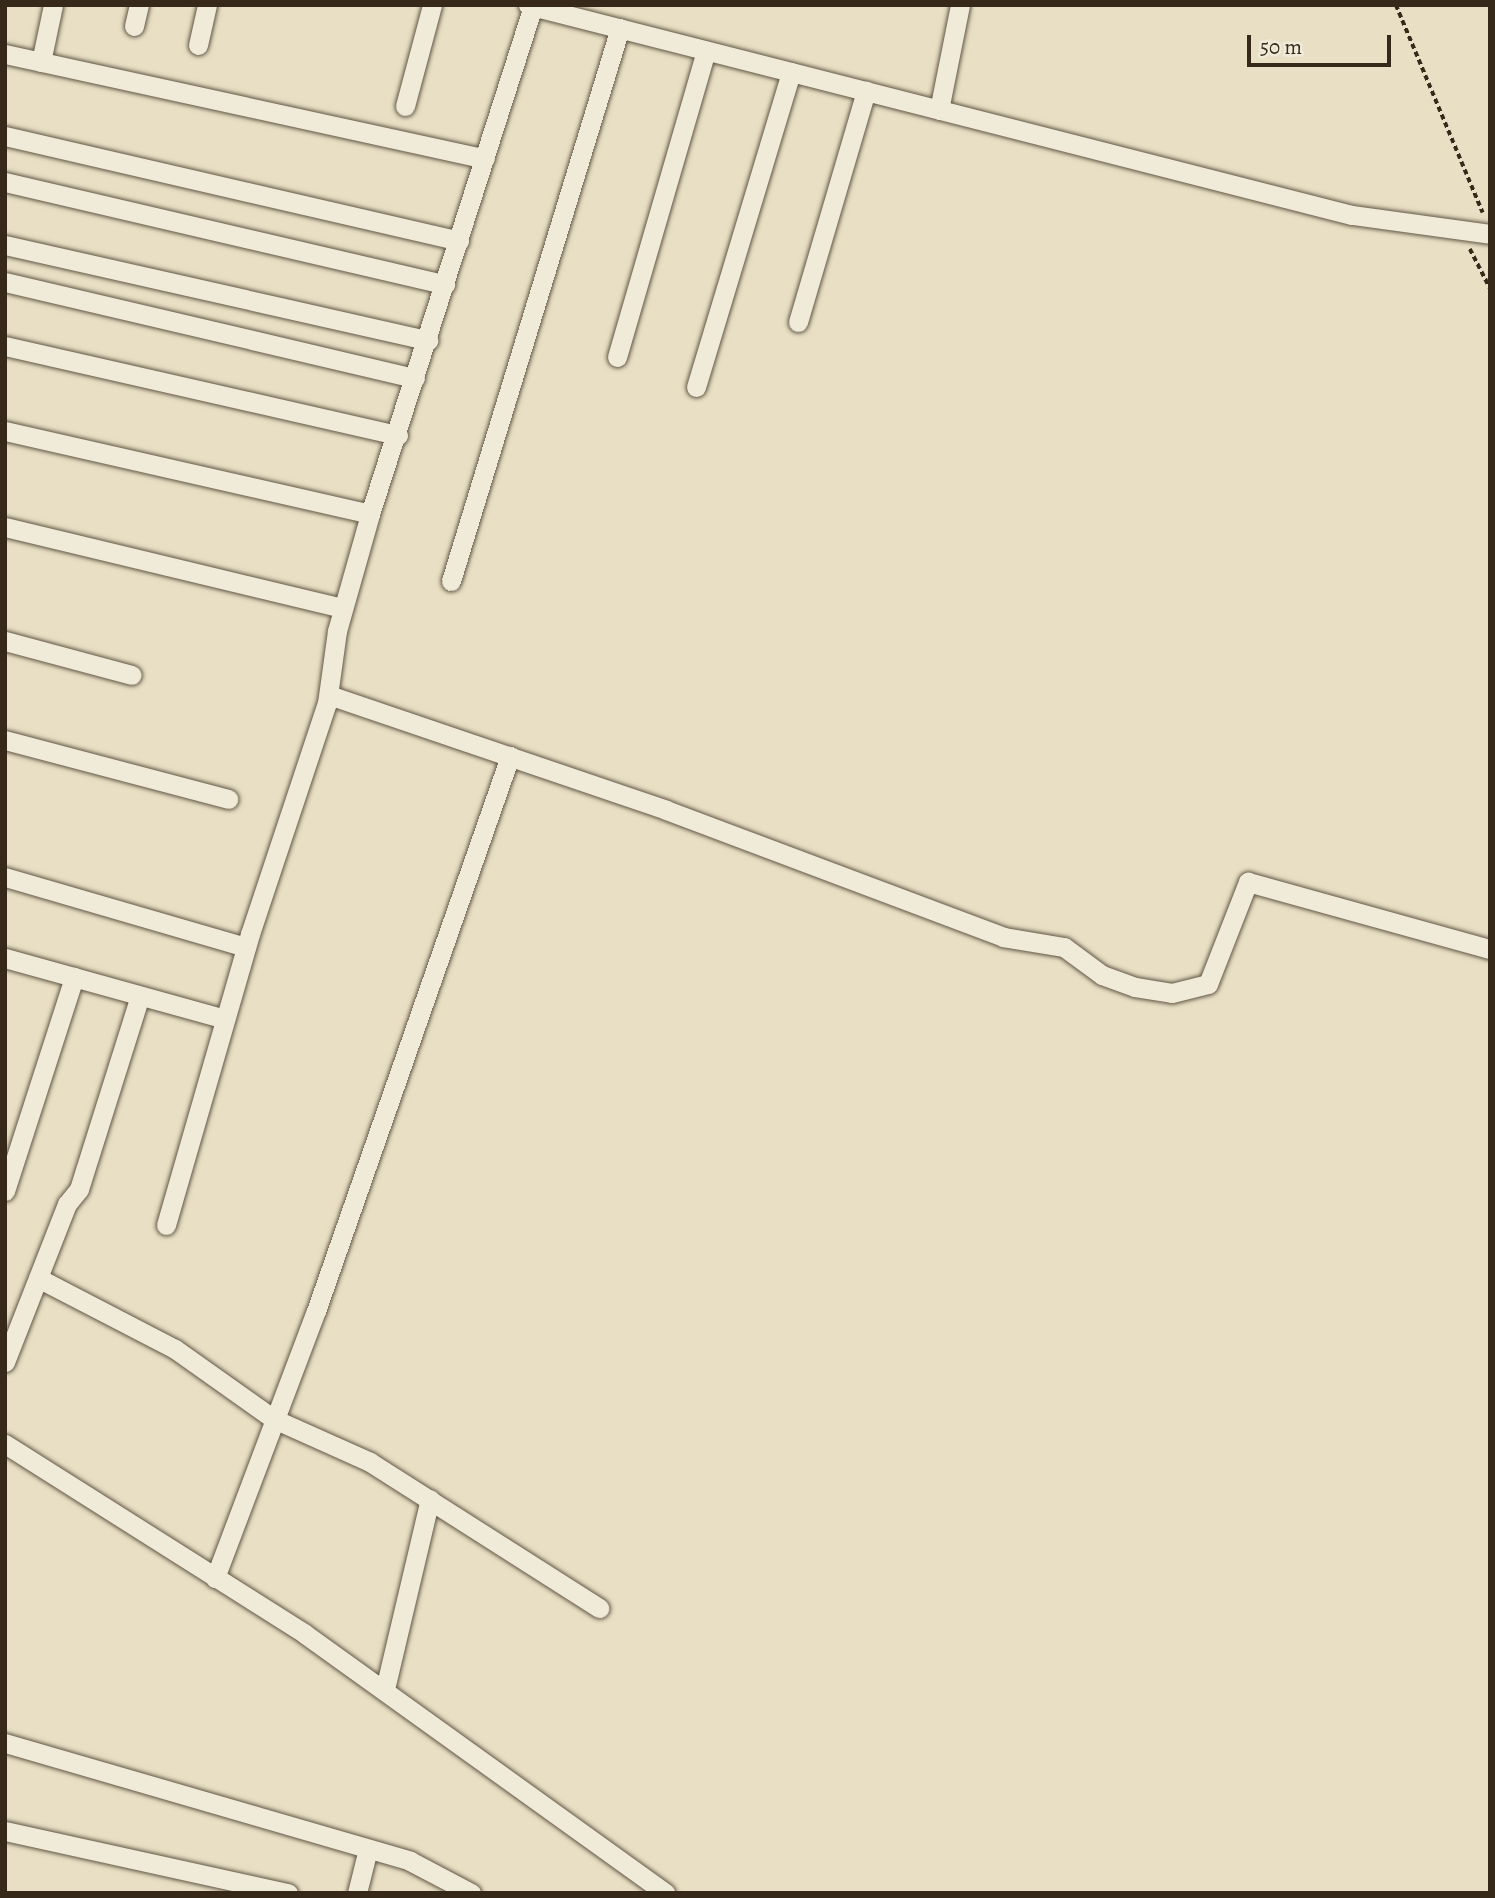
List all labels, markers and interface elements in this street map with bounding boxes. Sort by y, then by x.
scale bar [1250,21,1394,65]
text: 50 m [1260,33,1302,61]

